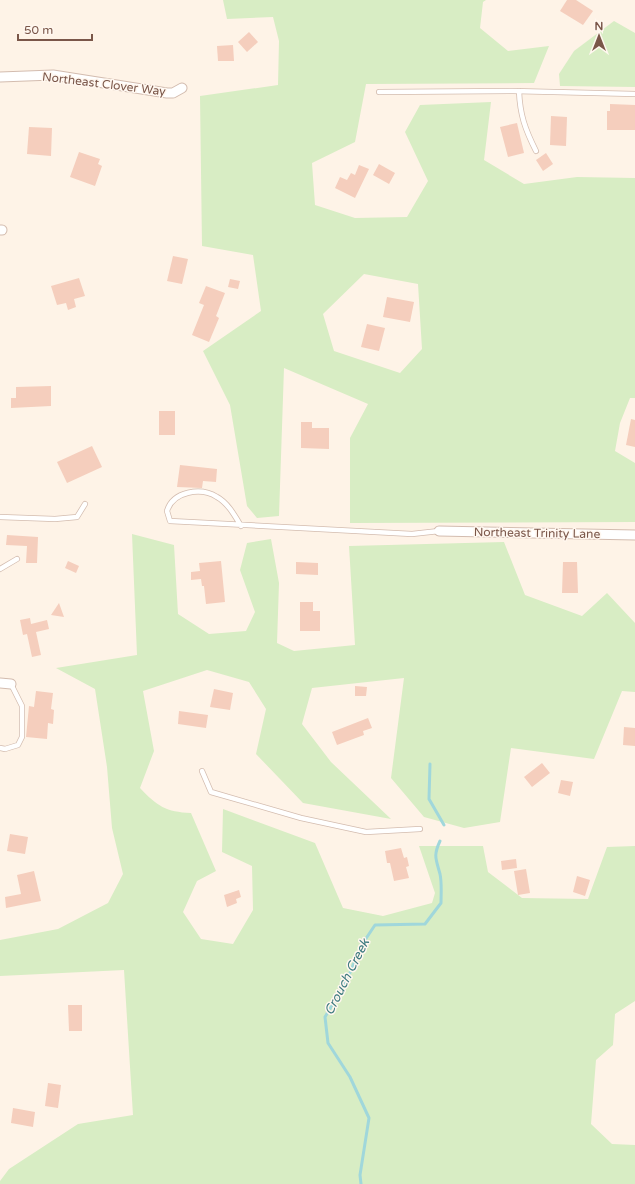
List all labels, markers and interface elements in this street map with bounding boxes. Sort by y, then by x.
scale bar [18,16,92,42]
north arrow [579,16,619,56]
text: N [595,20,603,33]
text: 50 m [24,23,53,37]
street label: Northeast Clover Way [41,69,167,99]
street label: Northeast Trinity Lane [474,525,601,541]
water label: Crouch Creek [321,935,373,1018]

